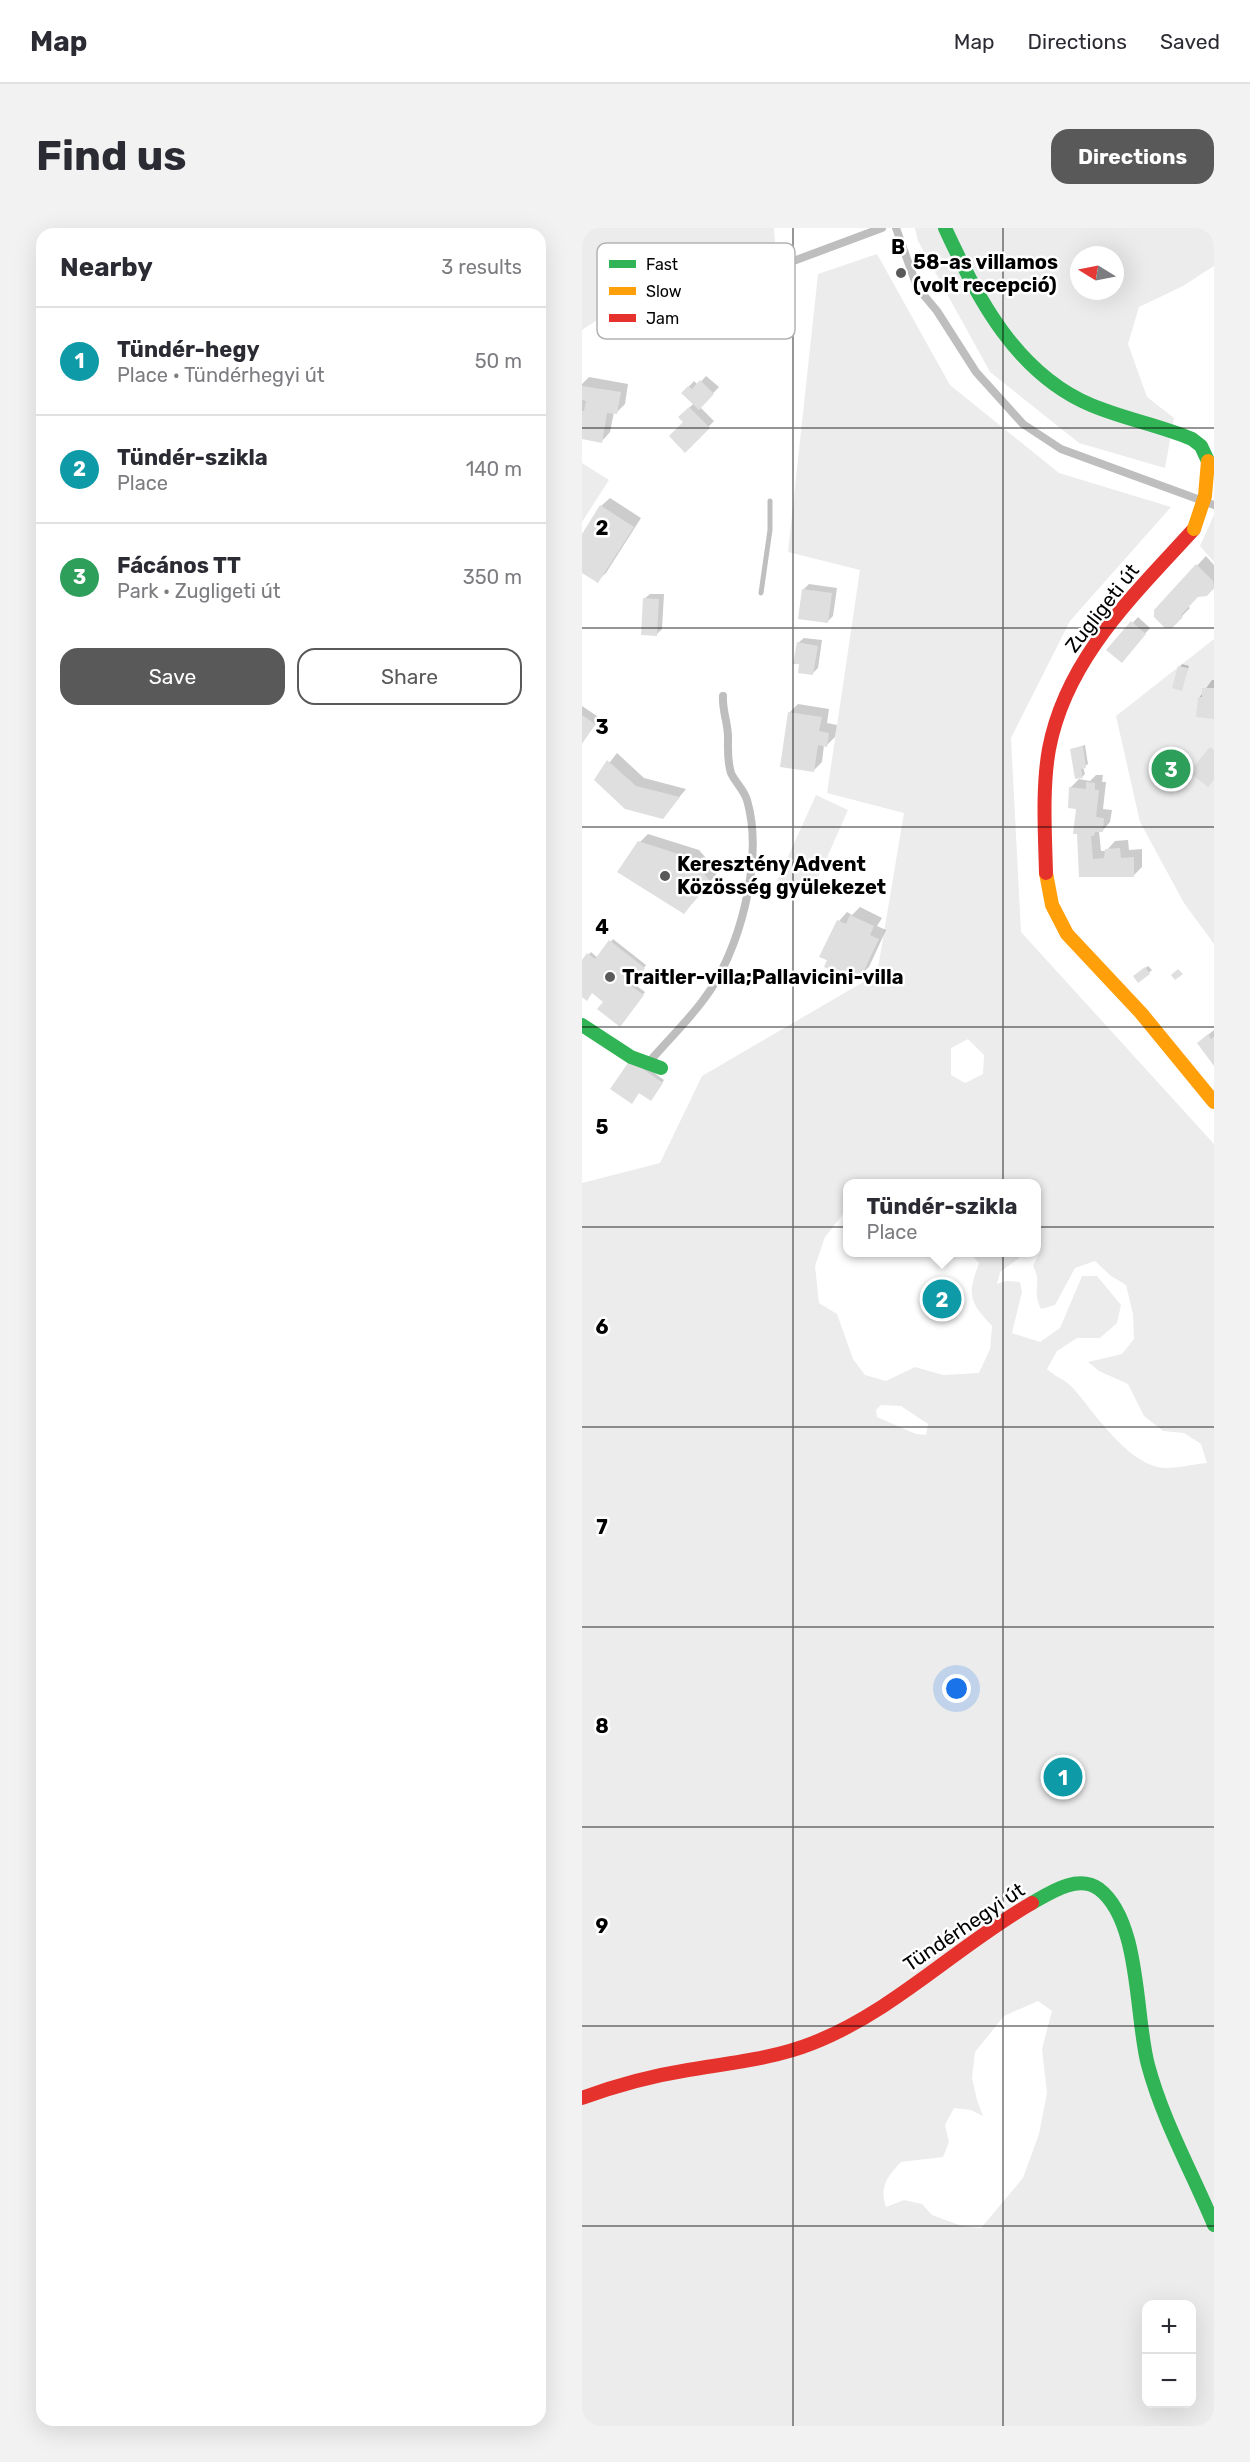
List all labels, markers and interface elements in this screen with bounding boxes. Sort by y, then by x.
text: Map [30,25,87,58]
text: Map [954,29,995,54]
text: Directions [1028,29,1127,54]
text: Saved [1160,29,1220,54]
button: Directions [1051,129,1214,184]
text: Find us [36,131,187,181]
text: B [891,235,905,259]
legend [597,243,795,339]
north arrow [1070,246,1124,300]
place label: 58-as villamos (volt recepció) [913,250,1058,297]
text: Nearby [60,252,153,283]
text: 3 results [441,255,522,279]
text: Fast [646,255,678,274]
marker: 58-as villamos (volt recepció) [894,266,908,280]
text: Slow [646,282,682,301]
text: Jam [646,309,679,328]
text: Tündér-hegy [117,336,260,363]
text: 1 [75,349,84,373]
text: 50 m [475,349,522,373]
text: Place · Tündérhegyi út [117,363,325,387]
text: Tündér-szikla [117,444,268,471]
text: 2 [73,457,86,481]
text: 140 m [466,457,522,481]
text: Place [117,471,168,495]
text: 2 [596,516,609,540]
text: Fácános TT [117,552,241,579]
street label: Zugligeti út [1060,559,1144,657]
text: 3 [73,565,86,589]
text: 350 m [463,565,522,589]
text: Park · Zugligeti út [117,579,281,603]
button: Save [60,648,285,705]
button: Share [297,648,522,705]
text: 3 [595,715,609,739]
pin: 3 [1152,746,1190,792]
place label: Keresztény Advent Közösség gyülekezet [677,852,886,899]
marker: Keresztény Advent Közösség gyülekezet [658,869,672,883]
text: 4 [595,915,609,939]
place label: Traitler-villa;Pallavicini-villa [622,965,903,989]
marker: Traitler-villa;Pallavicini-villa [603,970,617,984]
text: 5 [596,1115,609,1139]
popup [843,1179,1041,1257]
text: Tündér-szikla [867,1193,1017,1220]
text: Place [867,1220,918,1244]
pin: 2 [922,1276,962,1322]
text: 6 [595,1315,609,1339]
text: 7 [596,1515,608,1539]
your location [942,1674,971,1703]
text: 8 [595,1714,609,1738]
pin: 1 [1044,1754,1082,1800]
street label: Tündérhegyi út [899,1878,1029,1976]
text: 9 [596,1914,609,1938]
map controls [1142,2300,1196,2408]
button: + [1142,2300,1196,2354]
button: − [1142,2354,1196,2408]

